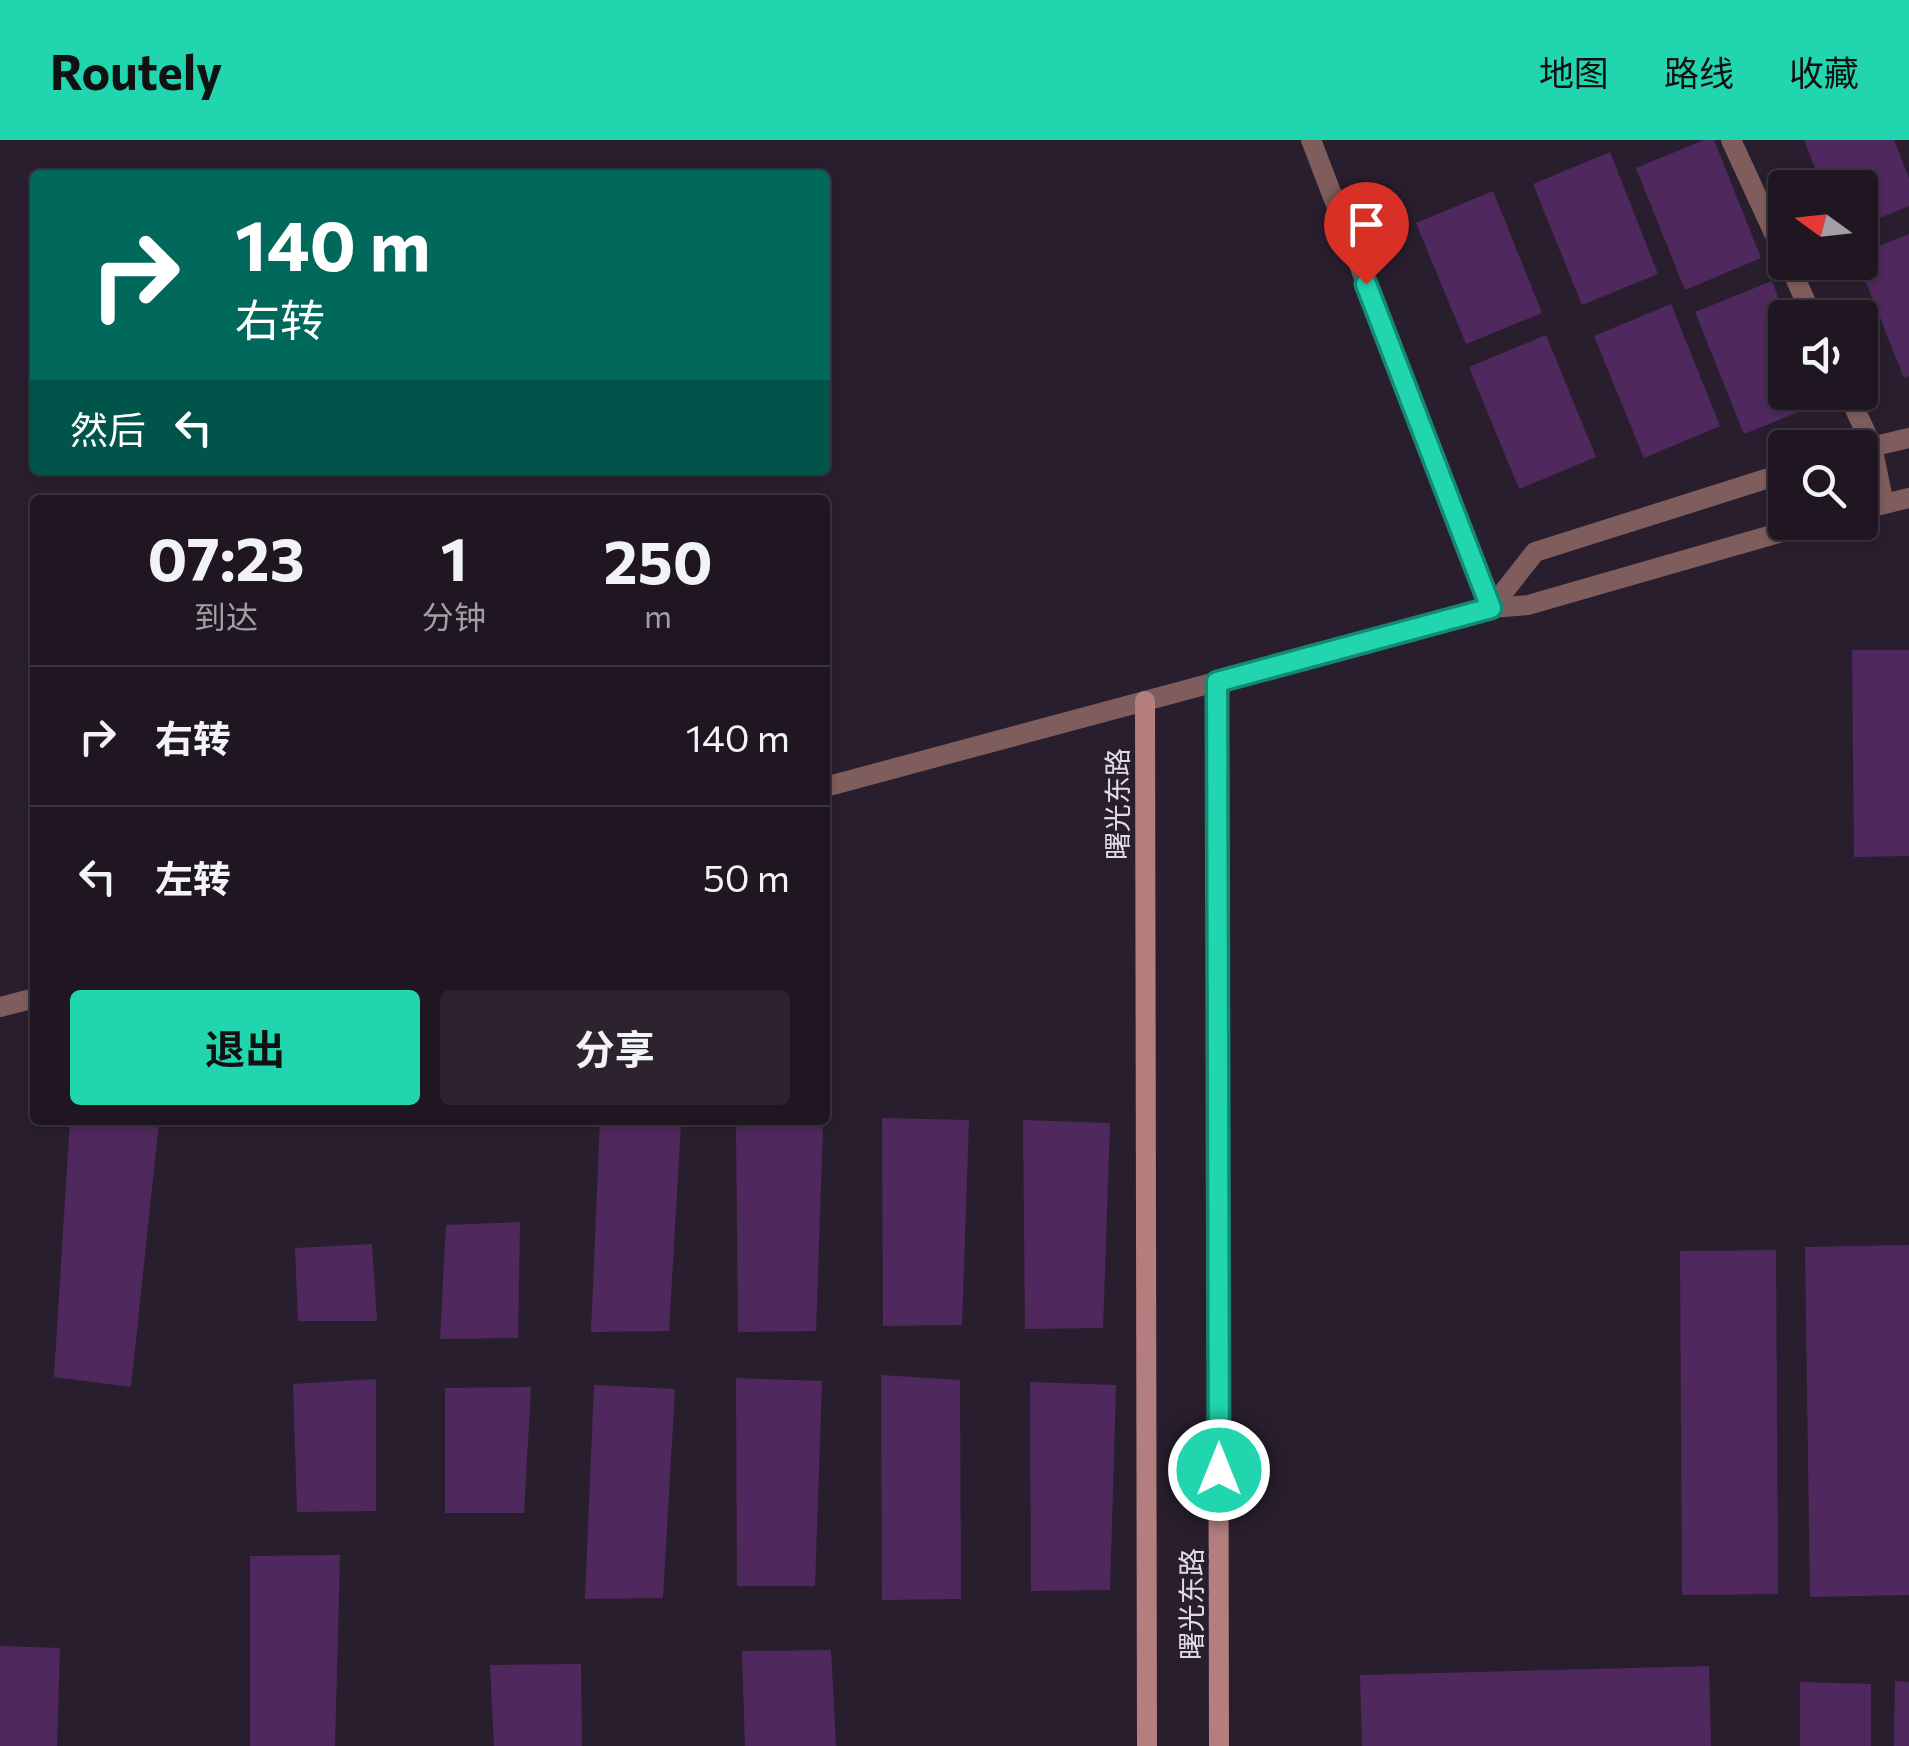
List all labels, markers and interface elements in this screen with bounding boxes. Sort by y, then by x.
text: Routely [50,41,222,100]
text: 地图 [1539,50,1609,93]
text: 路线 [1664,50,1734,93]
text: 收藏 [1789,50,1859,93]
north arrow [1768,170,1878,280]
map controls [1768,170,1878,540]
pin [1324,182,1409,285]
icon: arrive [1339,197,1394,252]
text: 140 m [235,200,431,285]
icon: right [70,210,200,340]
text: 右转 [235,291,325,346]
button: sound [1768,300,1878,410]
icon: left [166,400,221,455]
text: 然后 [70,405,146,452]
button: search [1768,430,1878,540]
text: 07:23 [147,520,305,593]
text: 1 [441,520,468,593]
text: 250 [604,523,713,596]
text: m [644,595,672,635]
text: 到达 [194,596,258,636]
text: 分钟 [422,596,486,636]
icon: right [70,709,125,764]
text: 140 m [686,713,790,760]
text: 右转 [155,714,231,761]
street label: 曙光东路 [1100,748,1134,860]
icon: left [70,849,125,904]
text: 50 m [703,853,790,900]
text: 左转 [155,854,231,901]
button: 退出 [70,990,420,1105]
button: 分享 [440,990,790,1105]
position arrow [1167,1418,1271,1522]
street label: 曙光东路 [1174,1548,1208,1660]

